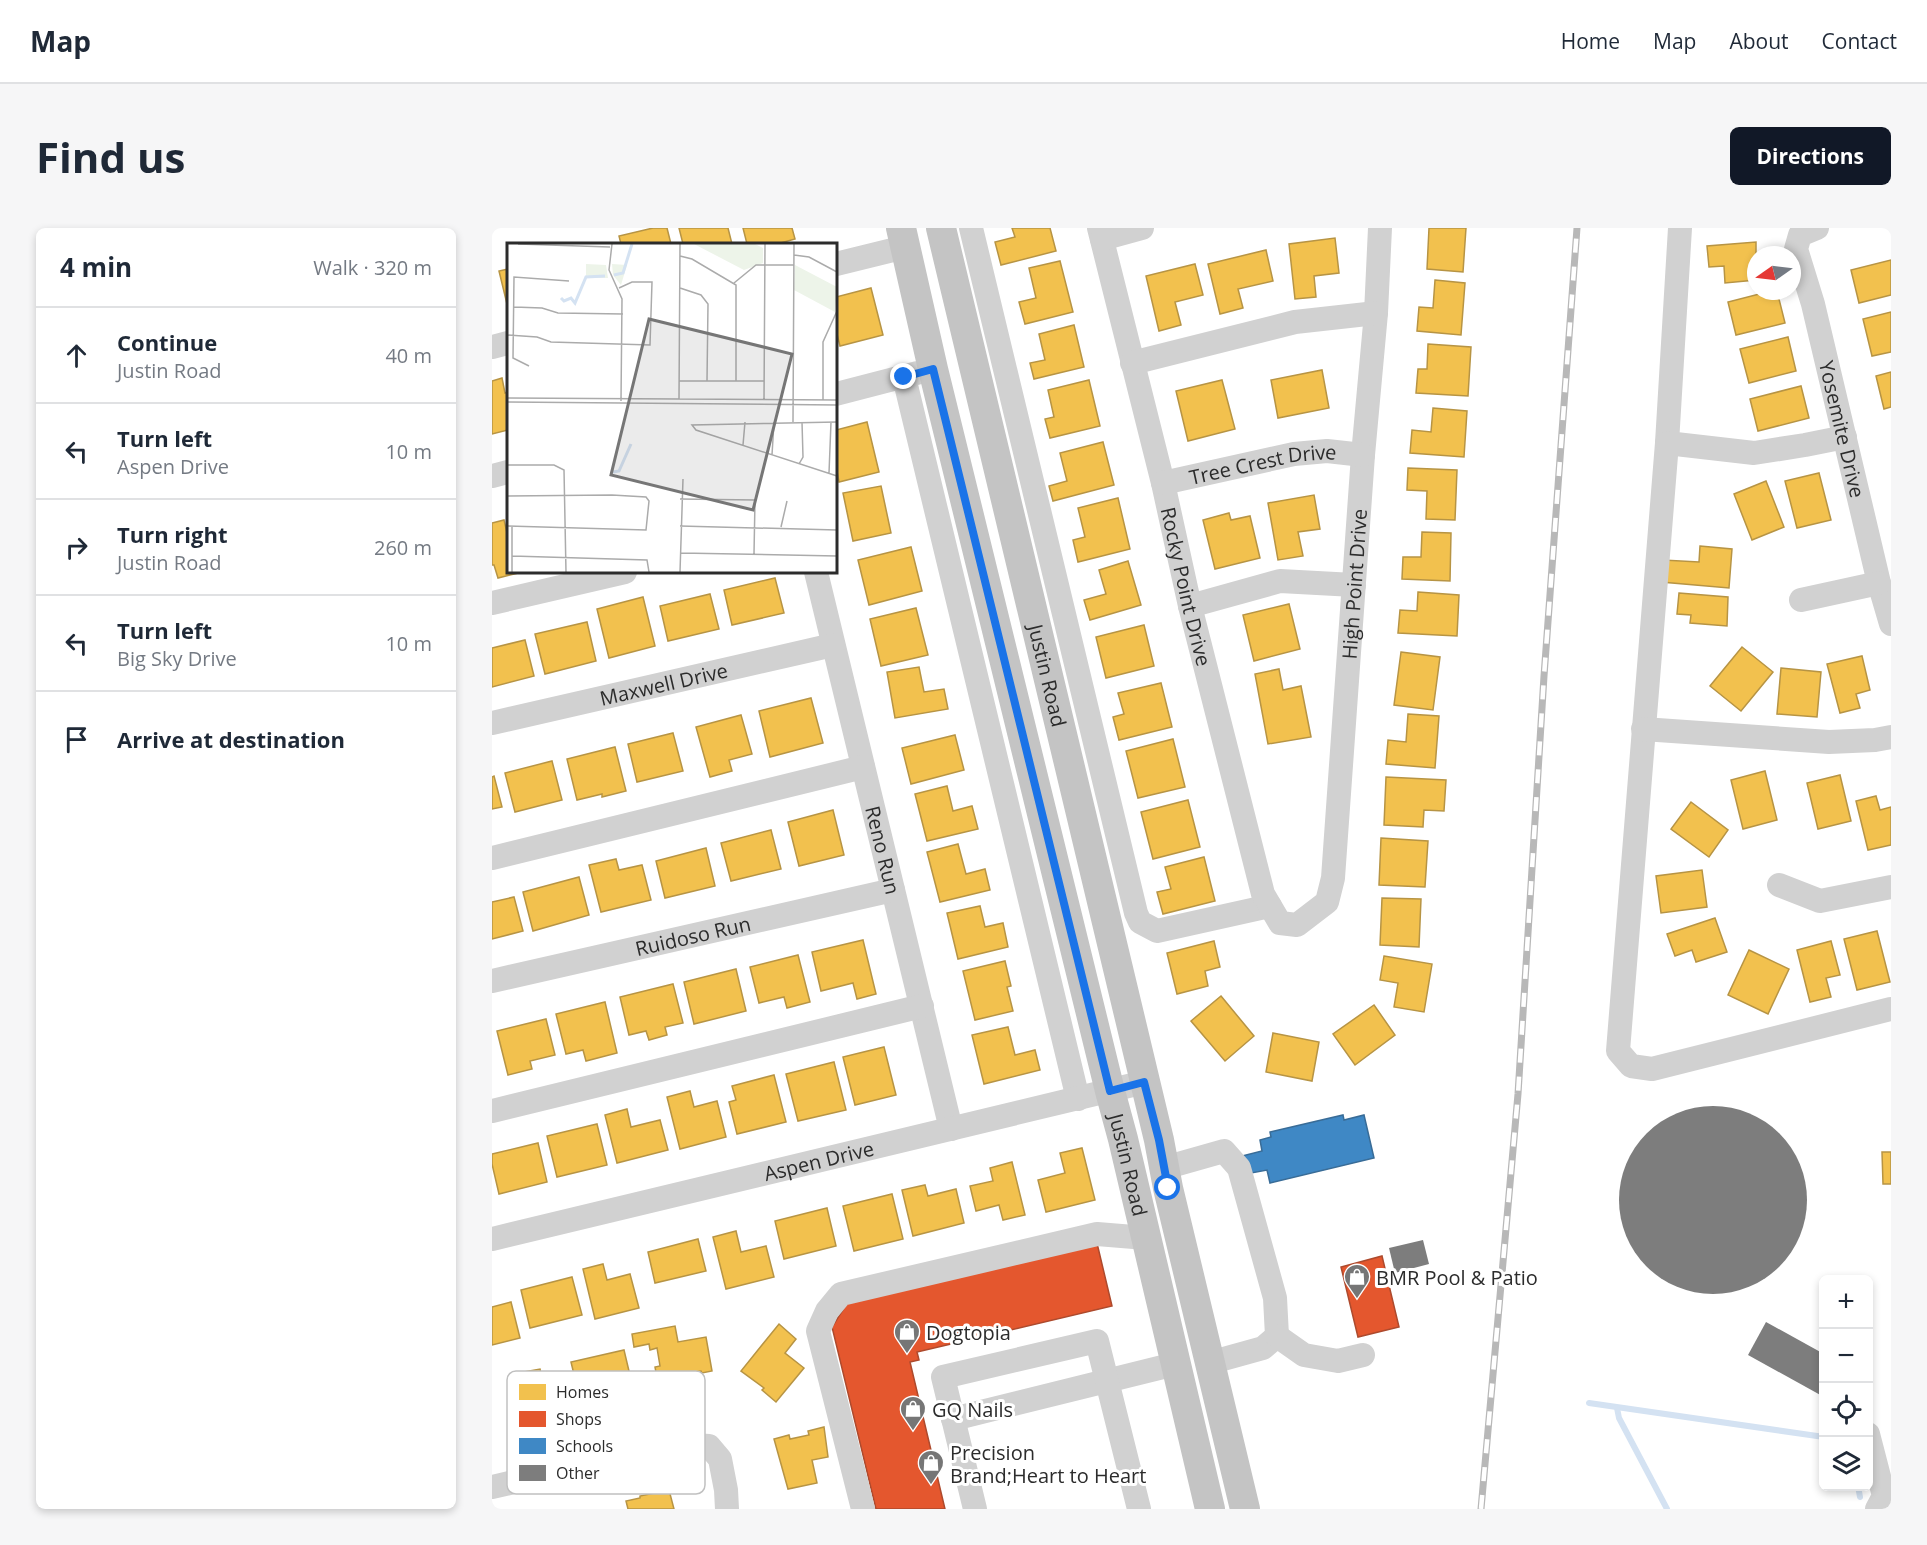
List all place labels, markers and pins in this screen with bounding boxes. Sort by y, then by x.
shop icon: BMR Pool & Patio [1342,1262,1372,1300]
place label: BMR Pool & Patio [1376,1264,1538,1291]
shop icon: Dogtopia [892,1317,922,1355]
place label: Dogtopia [926,1319,1011,1346]
shop icon: GQ Nails [898,1394,928,1432]
place label: GQ Nails [932,1396,1013,1423]
place label: Precision Brand;Heart to Heart [950,1439,1146,1489]
shop icon: Precision Brand;Heart to Heart [916,1448,946,1486]

